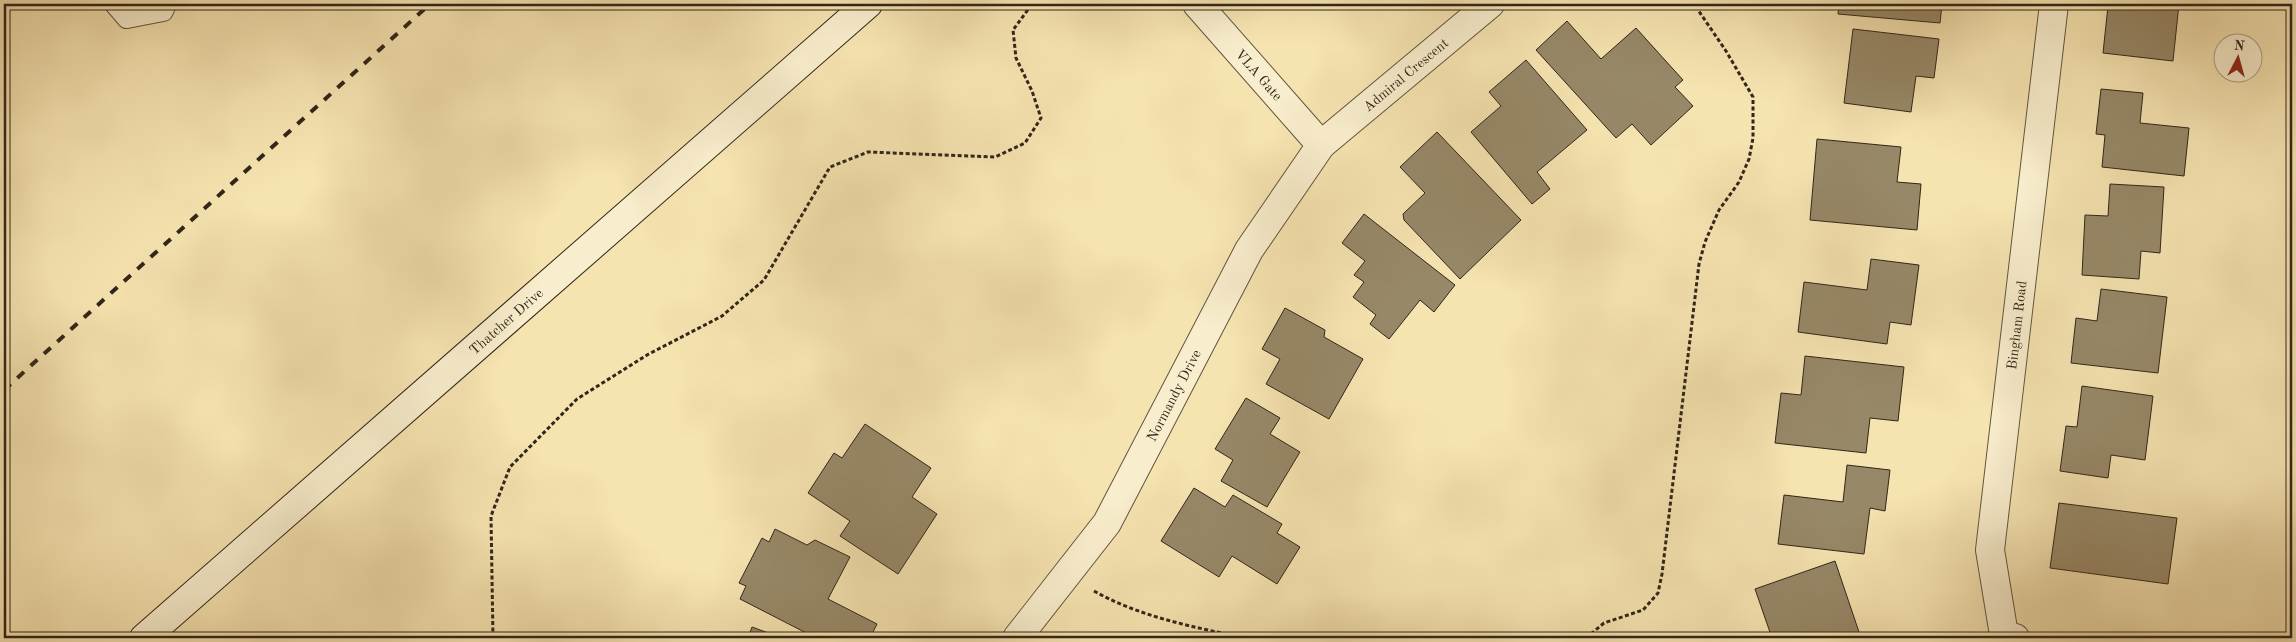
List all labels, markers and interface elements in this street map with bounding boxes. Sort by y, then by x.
north arrow [2214,32,2264,82]
street label: Admiral Crescent [1361,36,1451,115]
text: N [2233,39,2246,54]
street label: VLA Gate [1232,47,1284,104]
street label: Bingham Road [2005,280,2030,370]
street label: Thatcher Drive [467,286,546,358]
street label: Normandy Drive [1145,348,1204,444]

